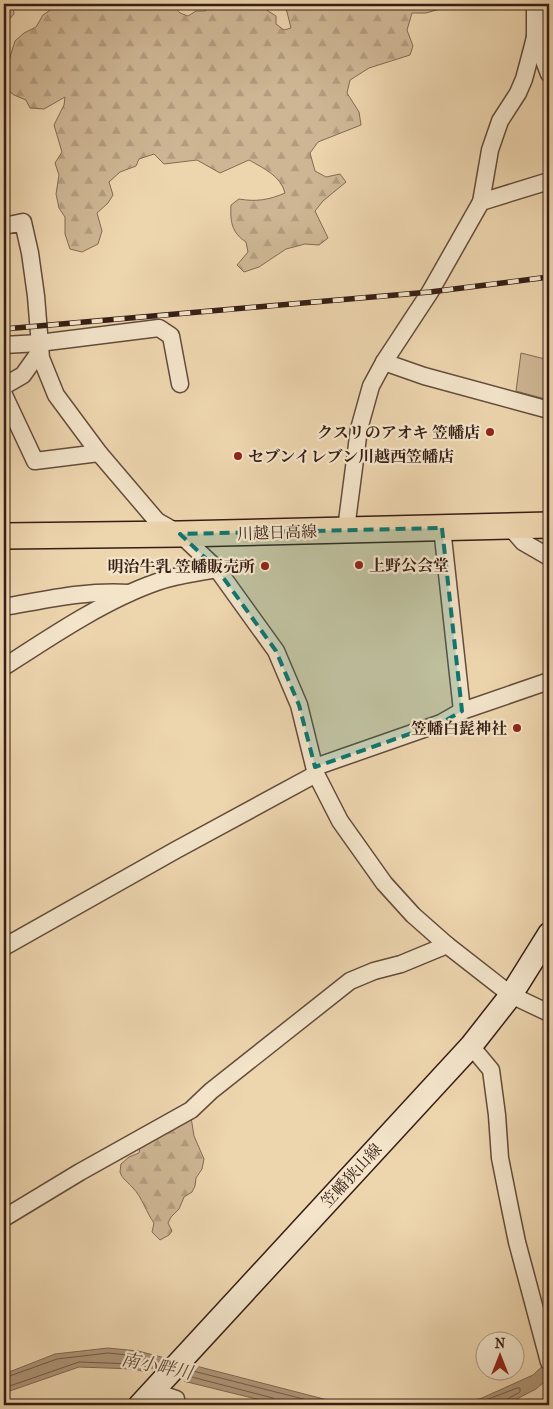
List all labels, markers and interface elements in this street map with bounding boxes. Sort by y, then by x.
place label: クスリのアオキ 笠幡店 [317,423,480,442]
marker: クスリのアオキ 笠幡店 [484,426,496,438]
place label: セブンイレブン川越西笠幡店 [248,447,454,466]
marker: セブンイレブン川越西笠幡店 [232,450,244,462]
street label: 川越日高線 [237,522,317,543]
place label: 上野公会堂 [369,556,449,575]
place label: 明治牛乳 笠幡販売所 [108,557,255,576]
marker: 上野公会堂 [353,559,365,571]
marker: 明治牛乳 笠幡販売所 [259,560,271,572]
place label: 笠幡白髭神社 [411,719,507,738]
marker: 笠幡白髭神社 [511,722,523,734]
street label: 笠幡狭山線 [317,1140,386,1211]
north arrow [476,1332,526,1382]
text: N [495,1335,506,1352]
water label: 南小畔川 [119,1349,196,1385]

